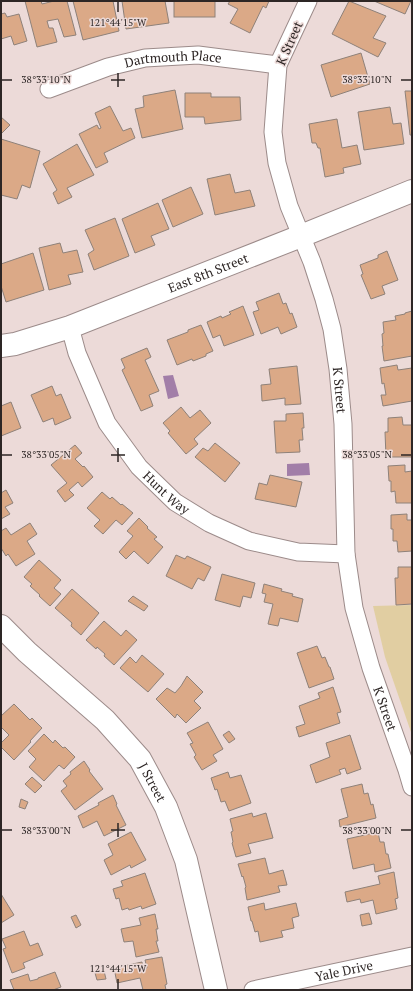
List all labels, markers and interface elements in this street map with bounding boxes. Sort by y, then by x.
text: 121°44'15"W [90,16,147,29]
street label: K Street [271,18,307,68]
street label: Dartmouth Place [123,46,223,72]
text: 38°33'10"N [21,73,71,86]
text: 38°33'10"N [342,73,392,86]
street label: East 8th Street [165,249,251,297]
street label: K Street [329,366,351,414]
text: 38°33'05"N [21,448,71,461]
text: 38°33'05"N [342,448,392,461]
street label: Hunt Way [139,467,194,518]
street label: K Street [369,684,402,734]
street label: J Street [135,759,171,805]
text: 38°33'00"N [21,824,71,837]
text: 38°33'00"N [342,824,392,837]
street label: Yale Drive [313,956,374,985]
text: 121°44'15"W [90,962,147,975]

